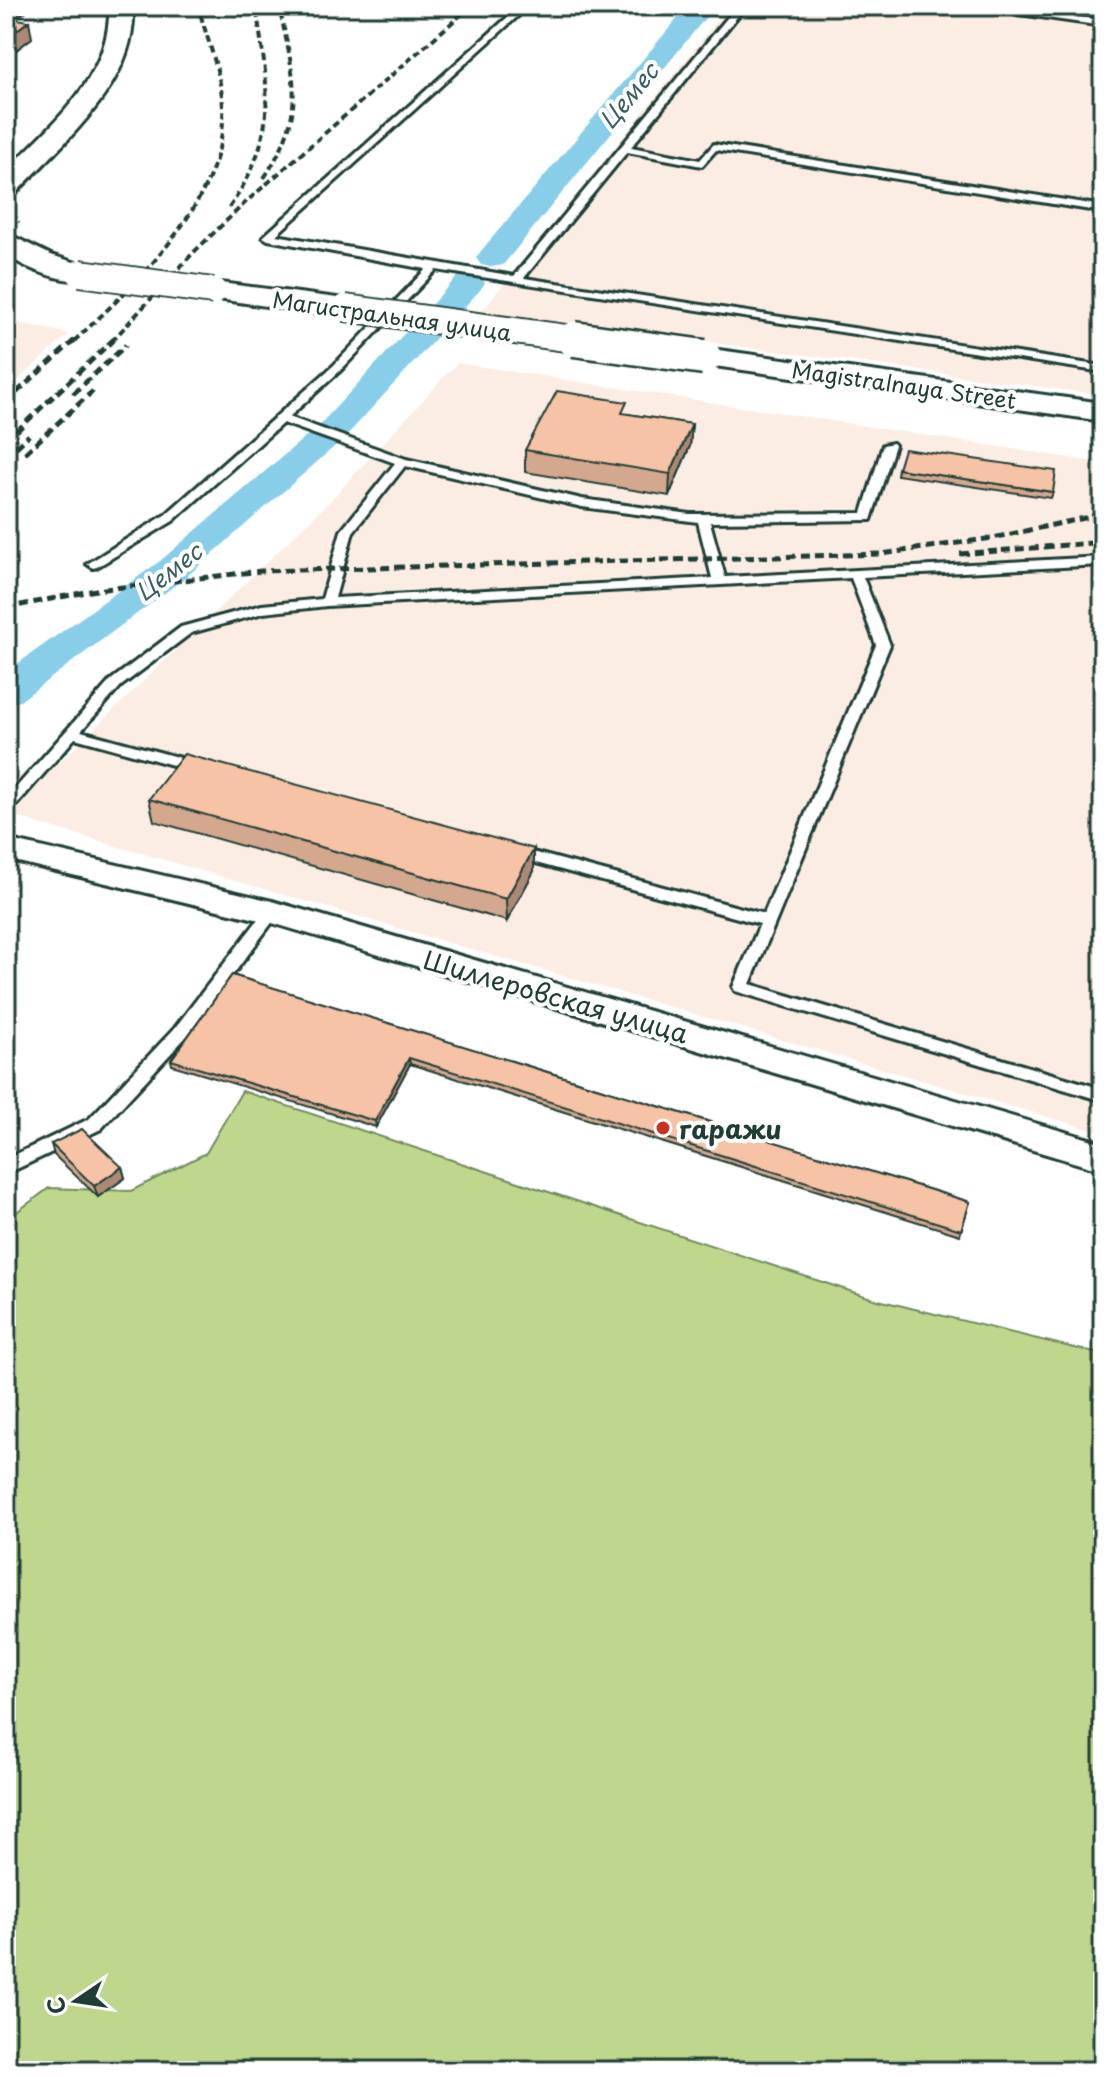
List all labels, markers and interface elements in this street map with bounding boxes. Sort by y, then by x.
water label: Цемес [590,53,668,136]
street label: Магистральная улица [270,282,514,348]
street label: Magistralnaya Street [790,352,1018,416]
water label: Цемес [127,532,211,609]
street label: Шиллеровская улица [419,940,694,1053]
place label: гаражи [679,1109,782,1148]
marker: гаражи [654,1119,672,1137]
north arrow [36,1961,116,2041]
text: С [37,1994,73,2018]

